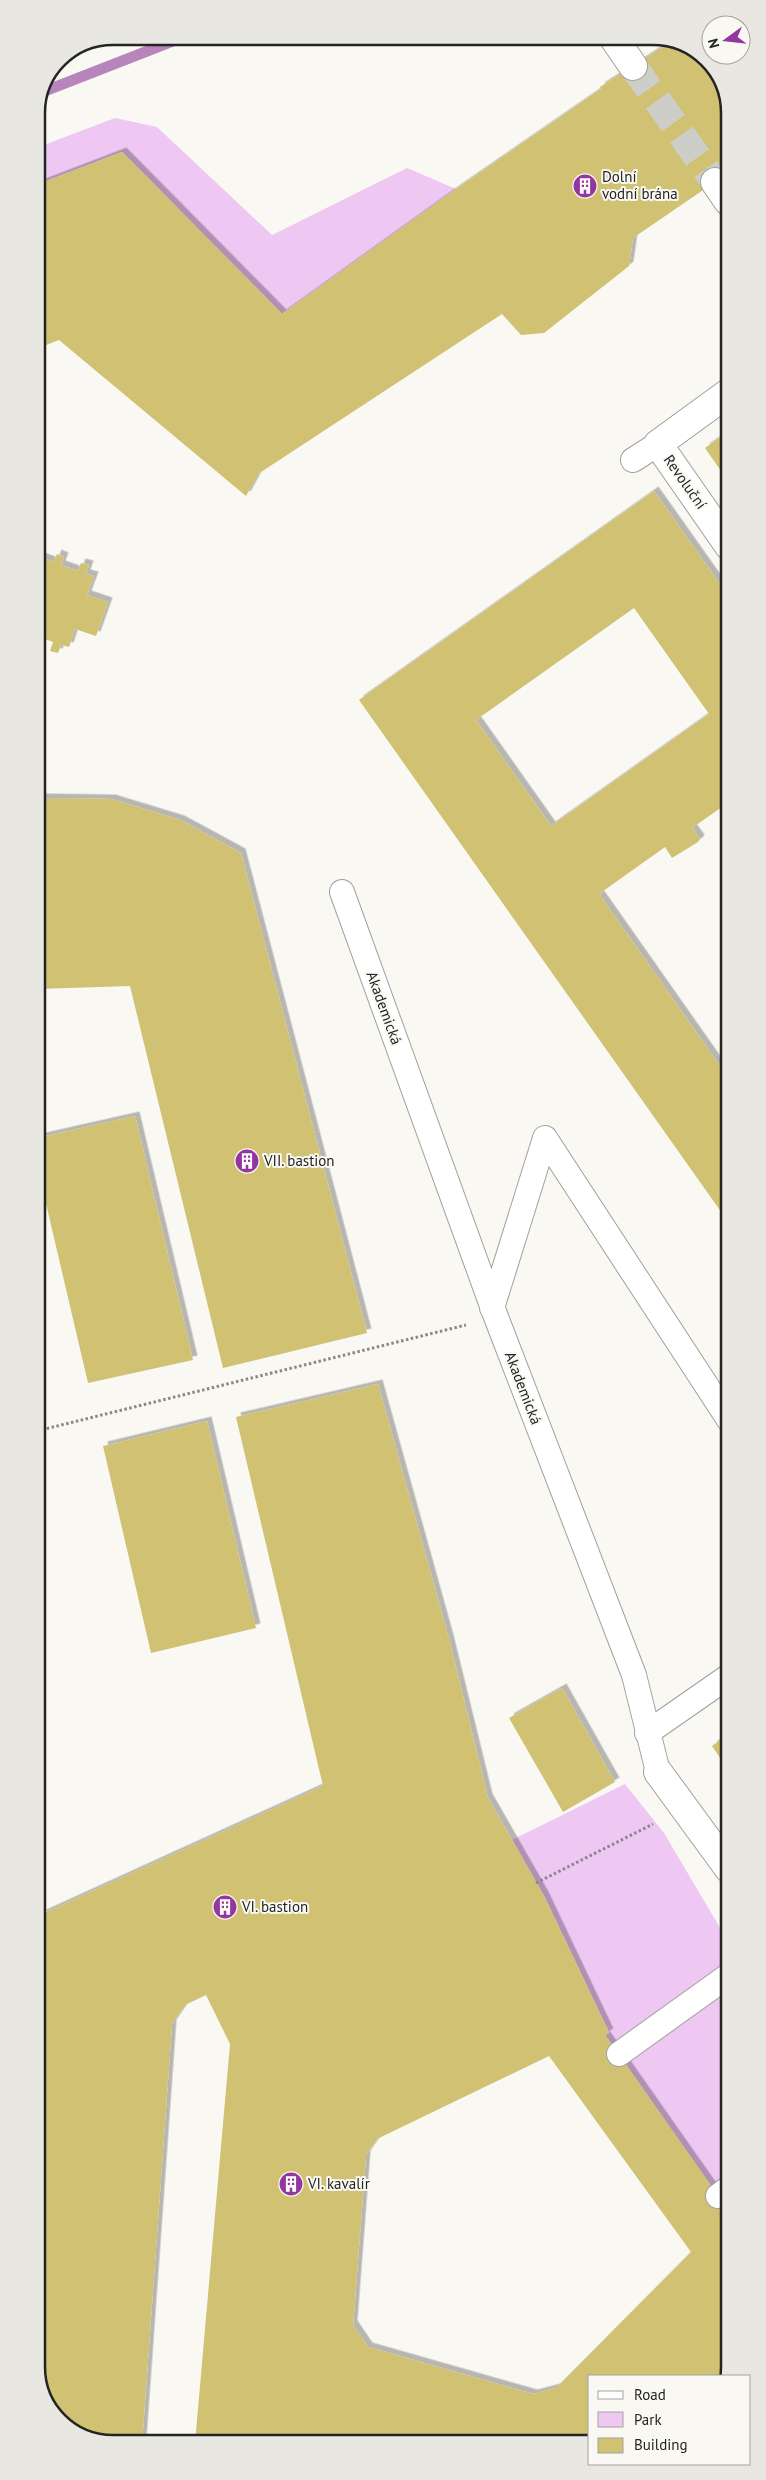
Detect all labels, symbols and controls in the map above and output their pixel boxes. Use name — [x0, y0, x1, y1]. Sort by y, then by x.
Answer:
north arrow — [701, 15, 751, 65]
text: N — [704, 37, 723, 50]
place label: Dolní vodní brána — [602, 167, 678, 203]
building icon: Dolní vodní brána — [572, 173, 598, 199]
street label: Revoluční — [660, 451, 711, 513]
street label: Akademická — [362, 969, 407, 1047]
building icon: VII. bastion — [234, 1148, 260, 1174]
place label: VII. bastion — [263, 1151, 335, 1170]
street label: Akademická — [501, 1349, 546, 1427]
building icon: VI. bastion — [212, 1894, 238, 1920]
place label: VI. bastion — [241, 1897, 308, 1916]
building icon: VI. kavalír — [278, 2171, 304, 2197]
place label: VI. kavalír — [307, 2174, 370, 2193]
legend — [588, 2375, 751, 2465]
text: Road — [634, 2385, 666, 2404]
text: Park — [634, 2410, 662, 2429]
text: Building — [634, 2435, 688, 2454]

